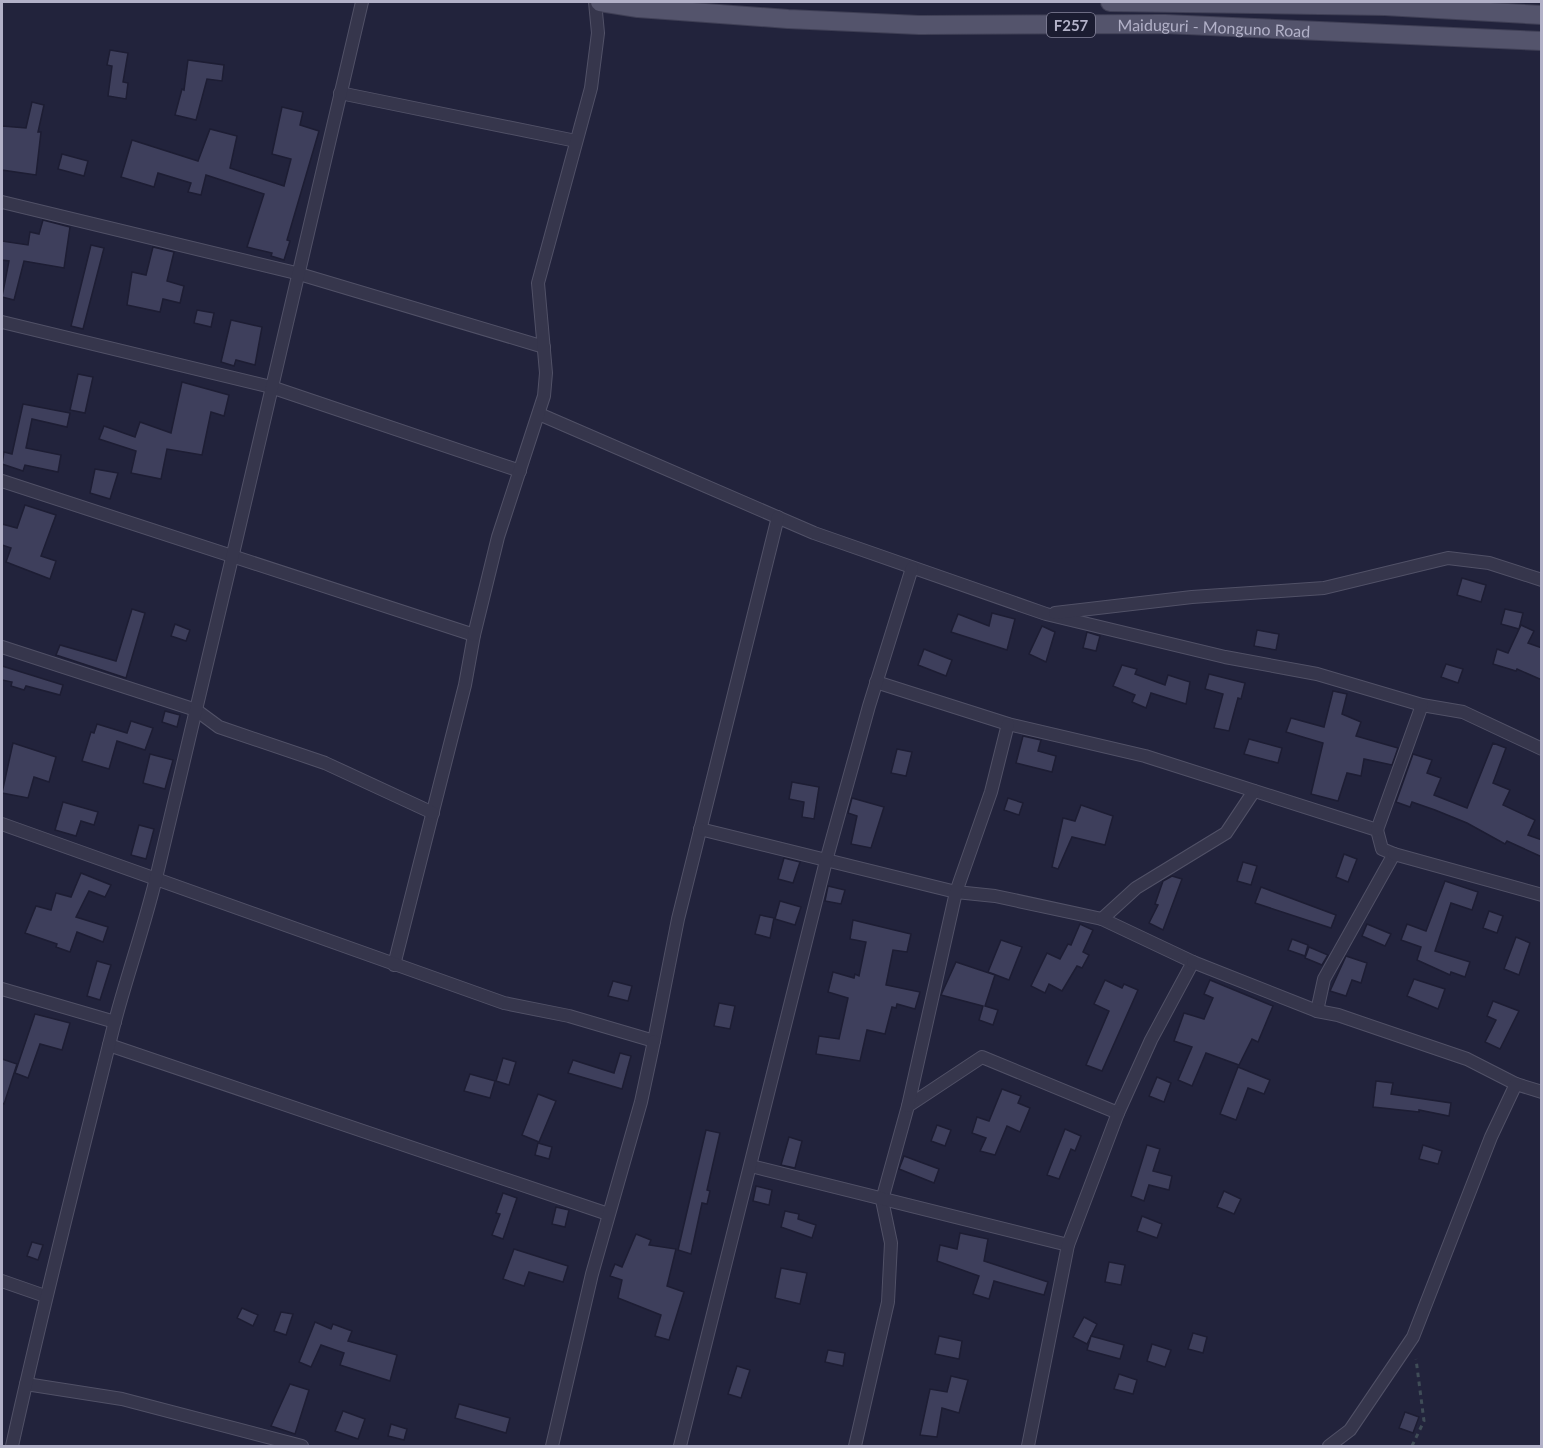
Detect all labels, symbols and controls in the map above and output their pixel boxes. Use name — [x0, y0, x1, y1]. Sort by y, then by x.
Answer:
road number: F257 — [1047, 13, 1095, 37]
street label: Maiduguri - Monguno Road — [1117, 14, 1311, 40]

